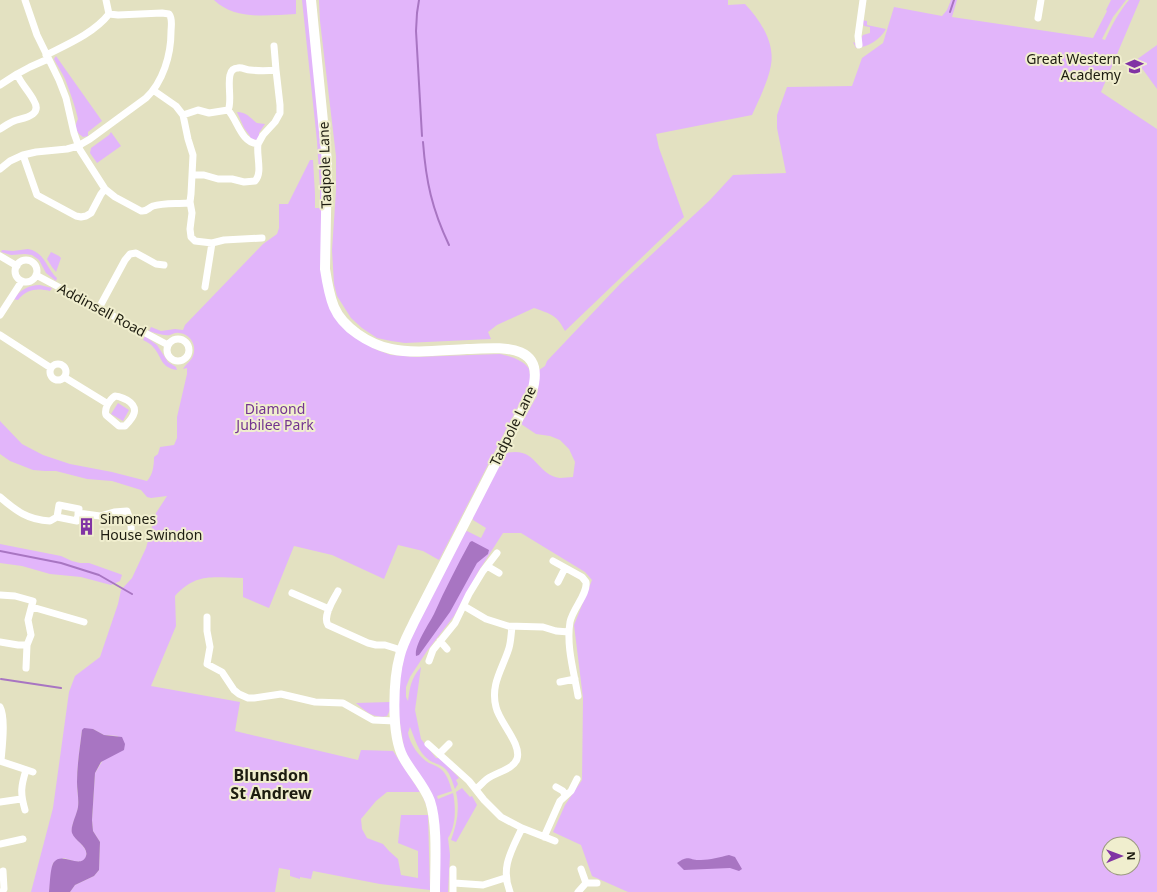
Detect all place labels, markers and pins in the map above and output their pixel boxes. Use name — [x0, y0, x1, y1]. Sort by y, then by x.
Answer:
place label: Great Western Academy — [1026, 49, 1122, 84]
school or university icon: Great Western Academy — [1124, 57, 1144, 77]
place label: Simones House Swindon — [100, 509, 202, 544]
building icon: Simones House Swindon — [77, 517, 97, 537]

